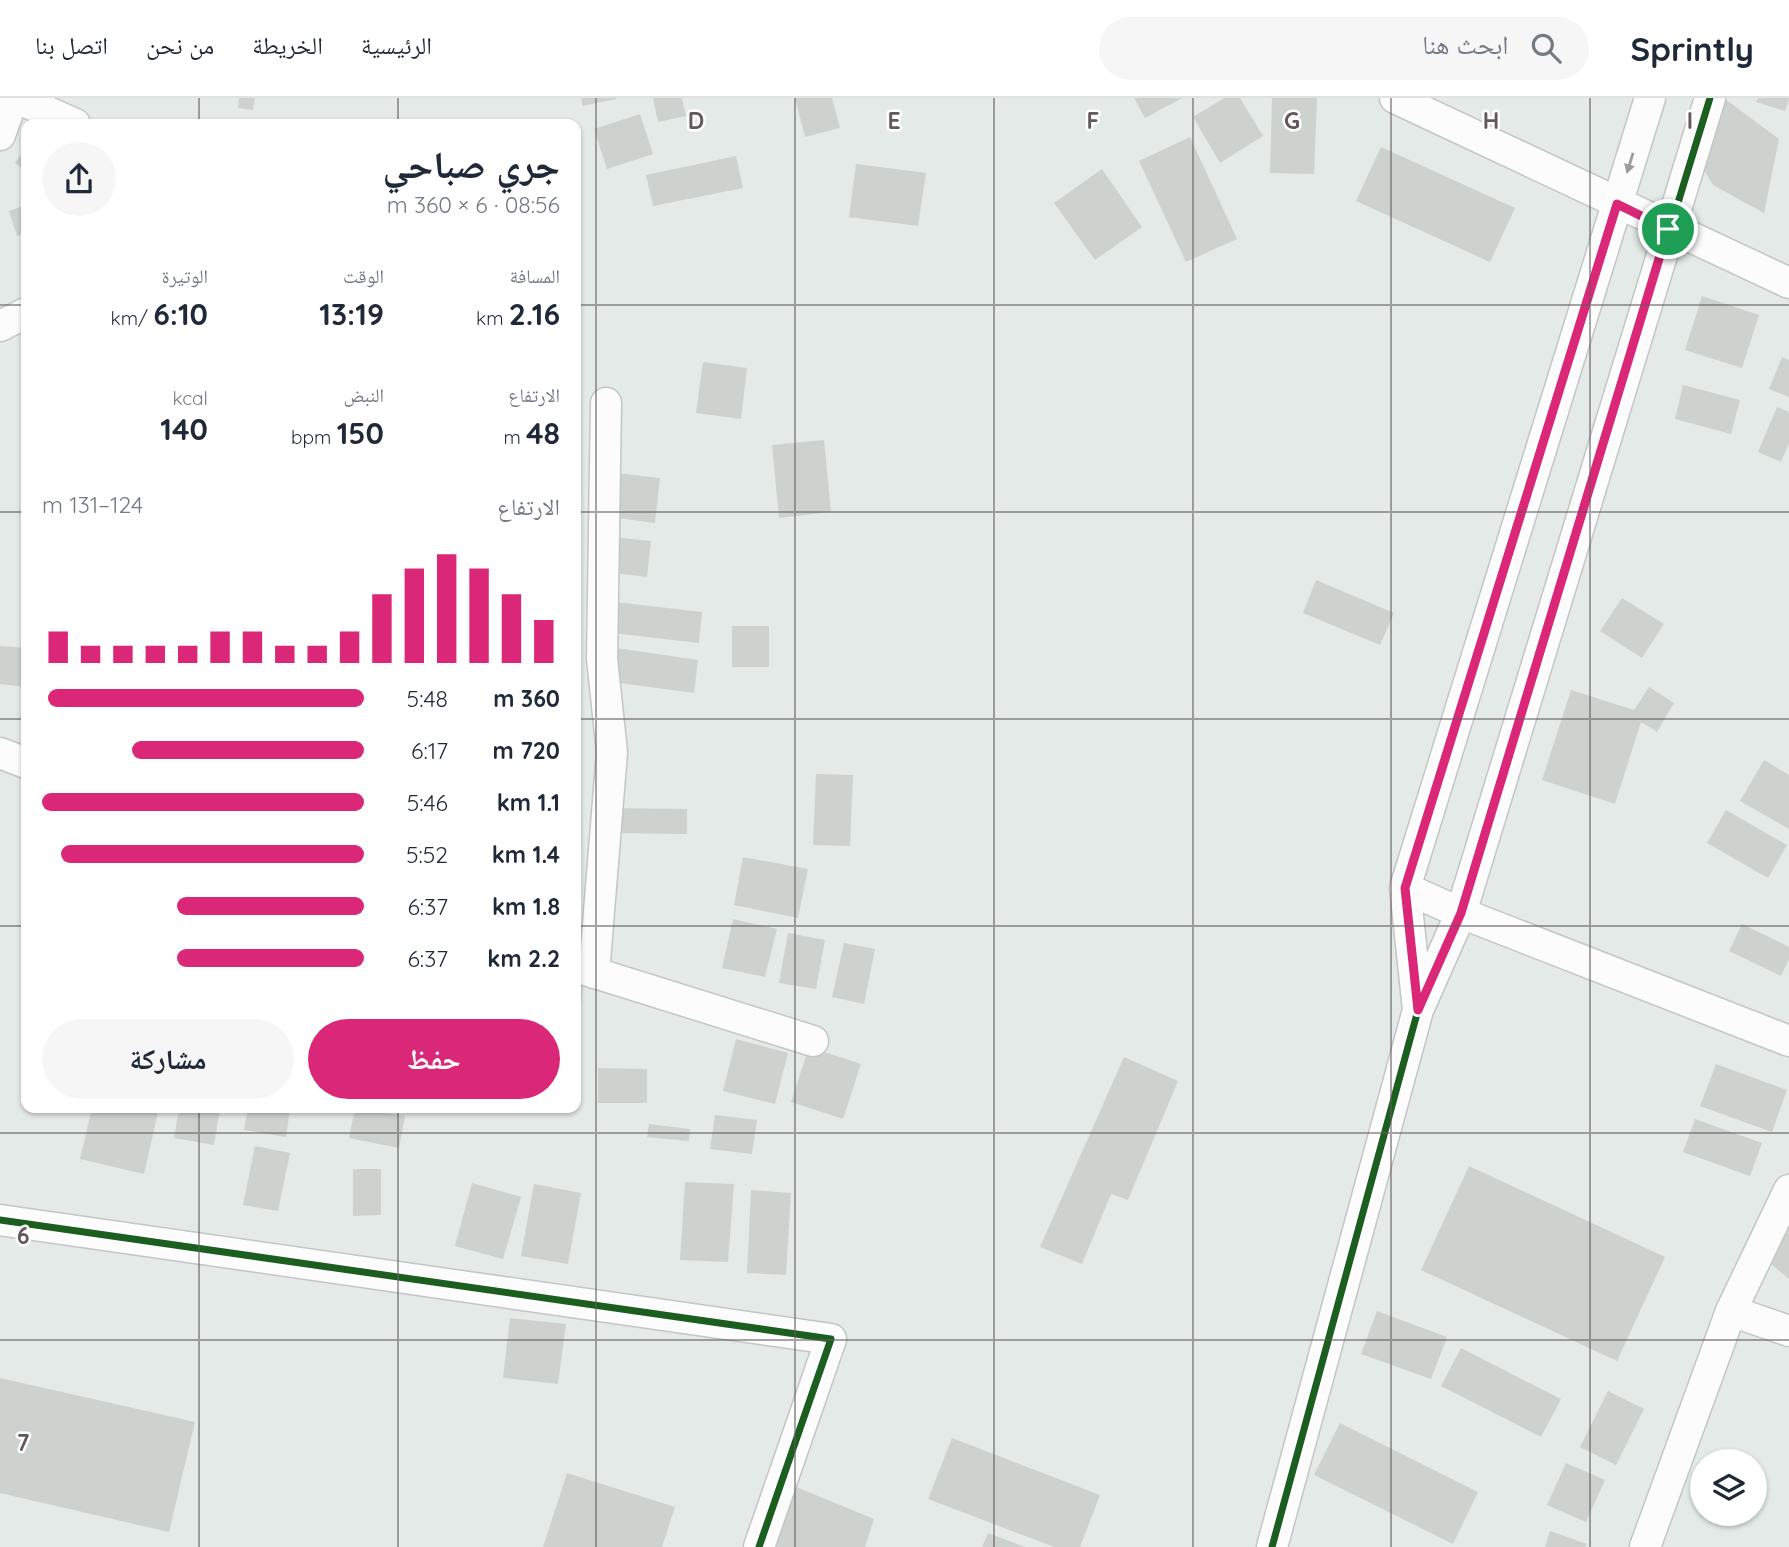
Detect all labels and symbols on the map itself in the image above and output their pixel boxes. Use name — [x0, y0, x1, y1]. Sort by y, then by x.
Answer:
text: D — [688, 106, 704, 135]
text: E — [887, 106, 901, 135]
text: F — [1087, 106, 1099, 135]
text: G — [1284, 106, 1300, 135]
text: H — [1483, 106, 1499, 135]
text: I — [1687, 106, 1693, 135]
one-way arrow — [1624, 153, 1634, 174]
pin — [1638, 199, 1698, 259]
text: 6 — [17, 1221, 29, 1250]
text: 7 — [17, 1428, 30, 1457]

